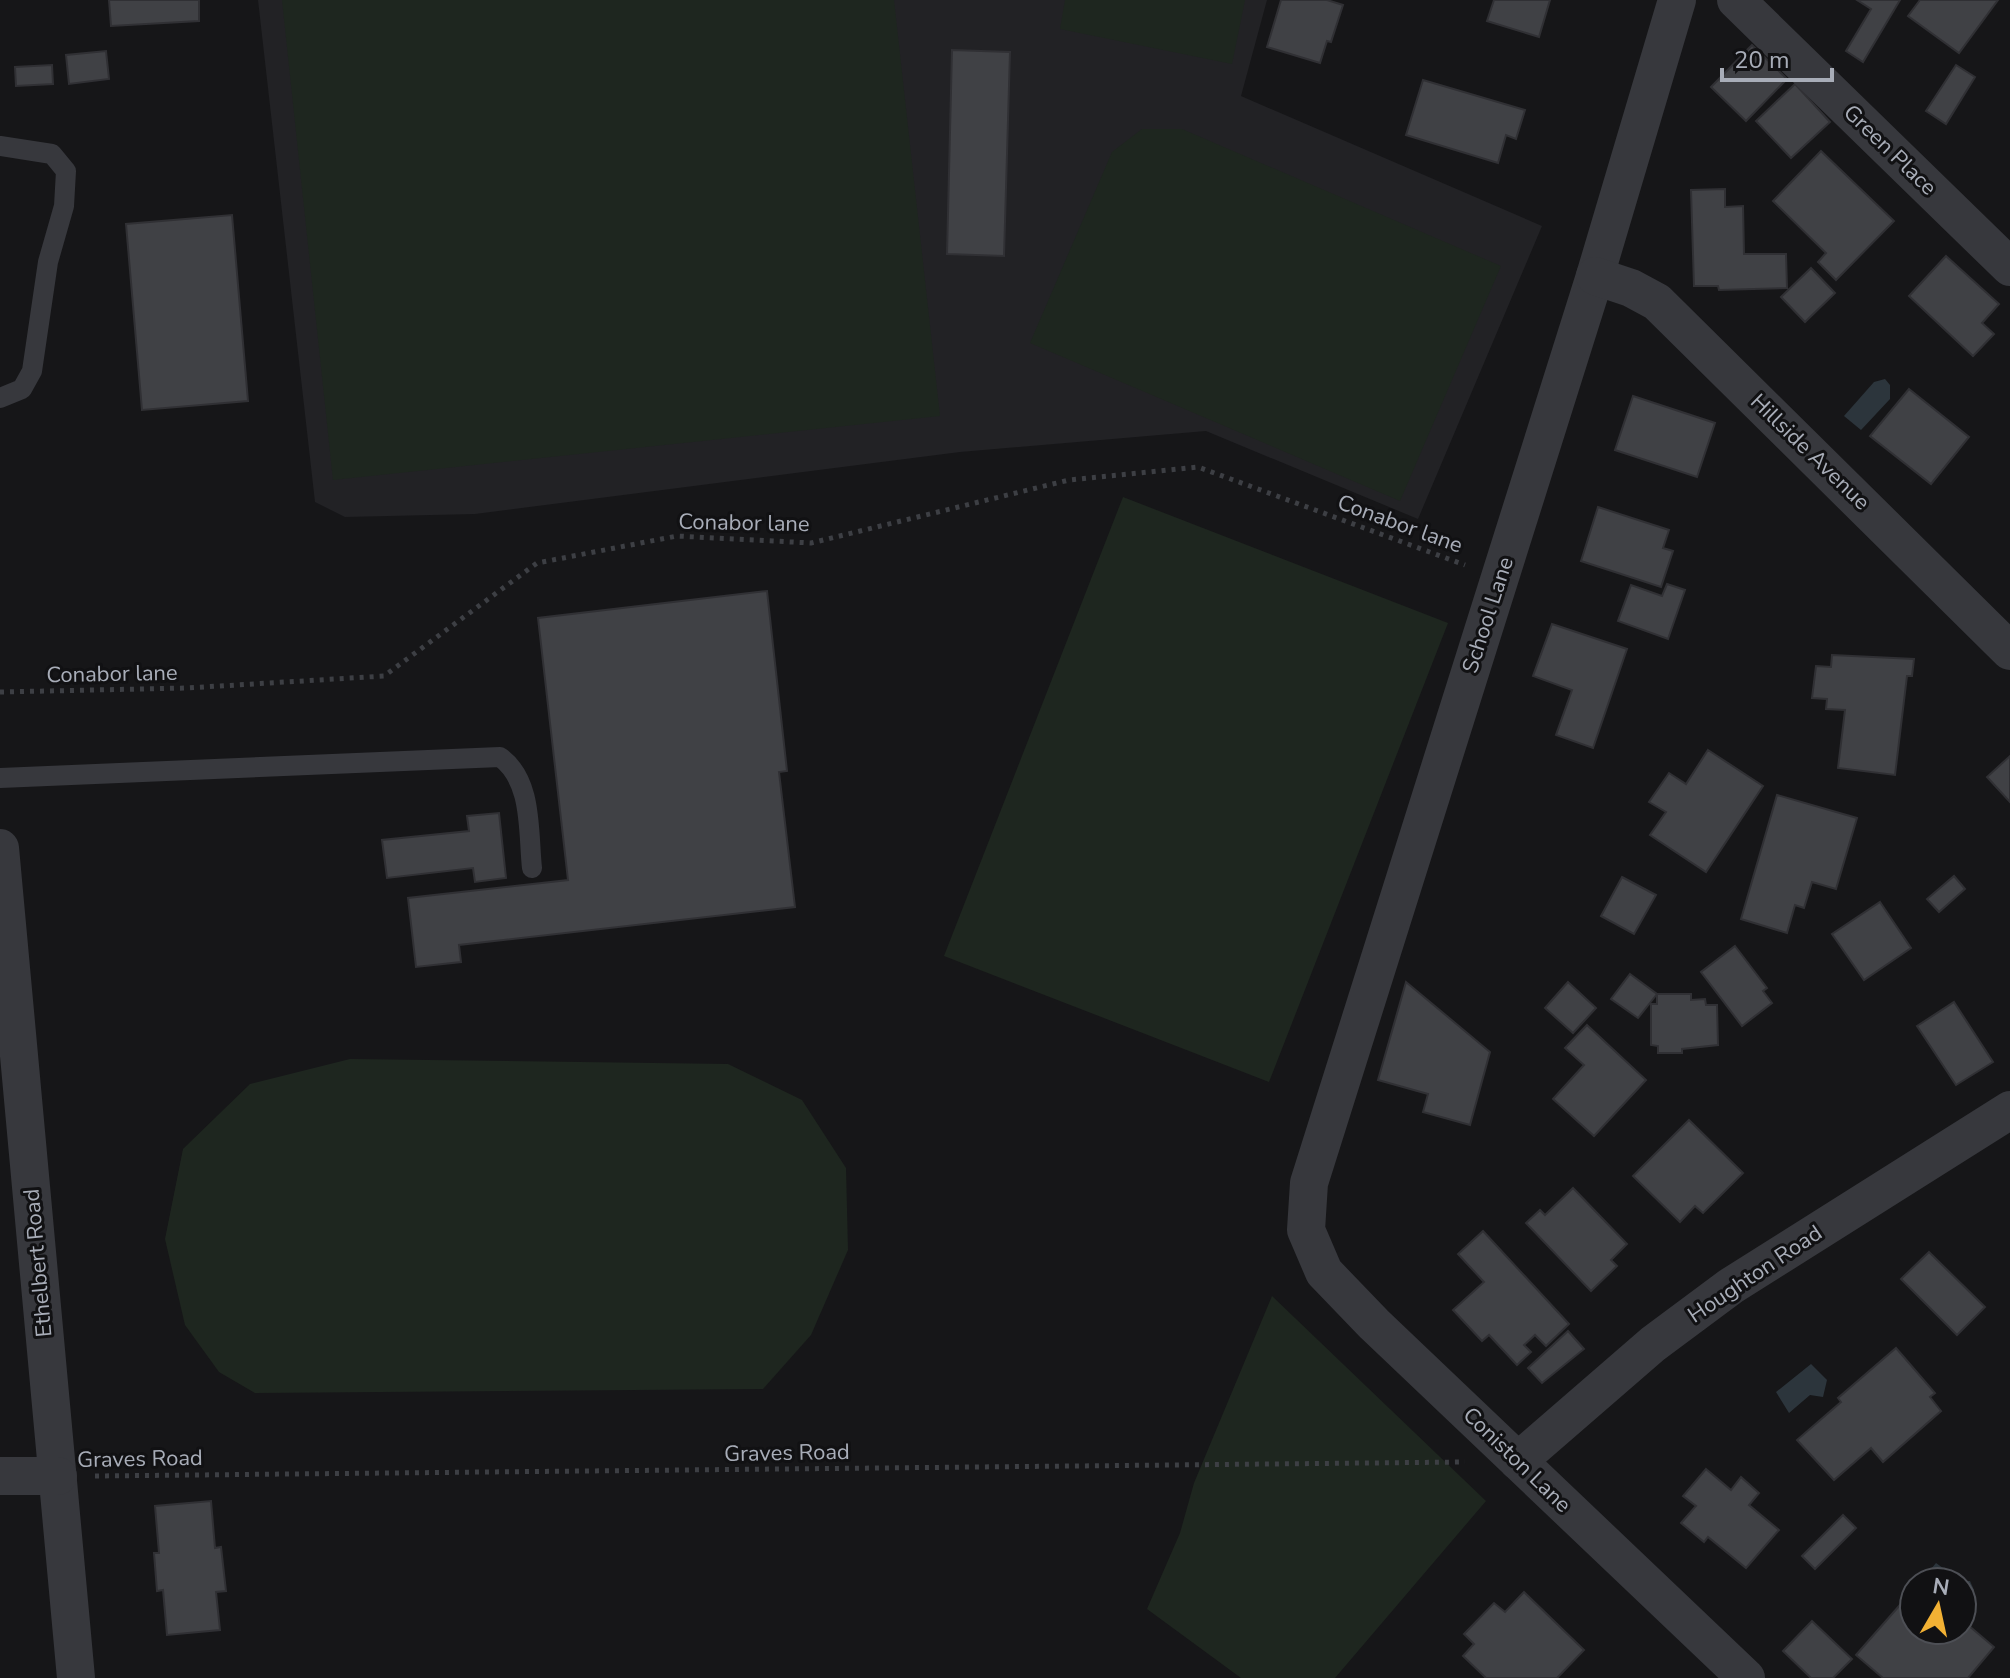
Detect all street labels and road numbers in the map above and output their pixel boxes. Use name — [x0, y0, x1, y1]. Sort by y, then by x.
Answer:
street label: Green Place — [1837, 98, 1943, 202]
street label: Hillside Avenue — [1744, 387, 1876, 517]
street label: Conabor lane — [1333, 487, 1467, 561]
street label: Conabor lane — [678, 507, 810, 539]
street label: School Lane — [1455, 553, 1521, 677]
street label: Conabor lane — [46, 658, 178, 690]
street label: Ethelbert Road — [17, 1188, 59, 1338]
street label: Houghton Road — [1682, 1218, 1828, 1330]
street label: Coniston Lane — [1456, 1401, 1578, 1519]
street label: Graves Road — [724, 1437, 850, 1469]
street label: Graves Road — [77, 1443, 203, 1475]

